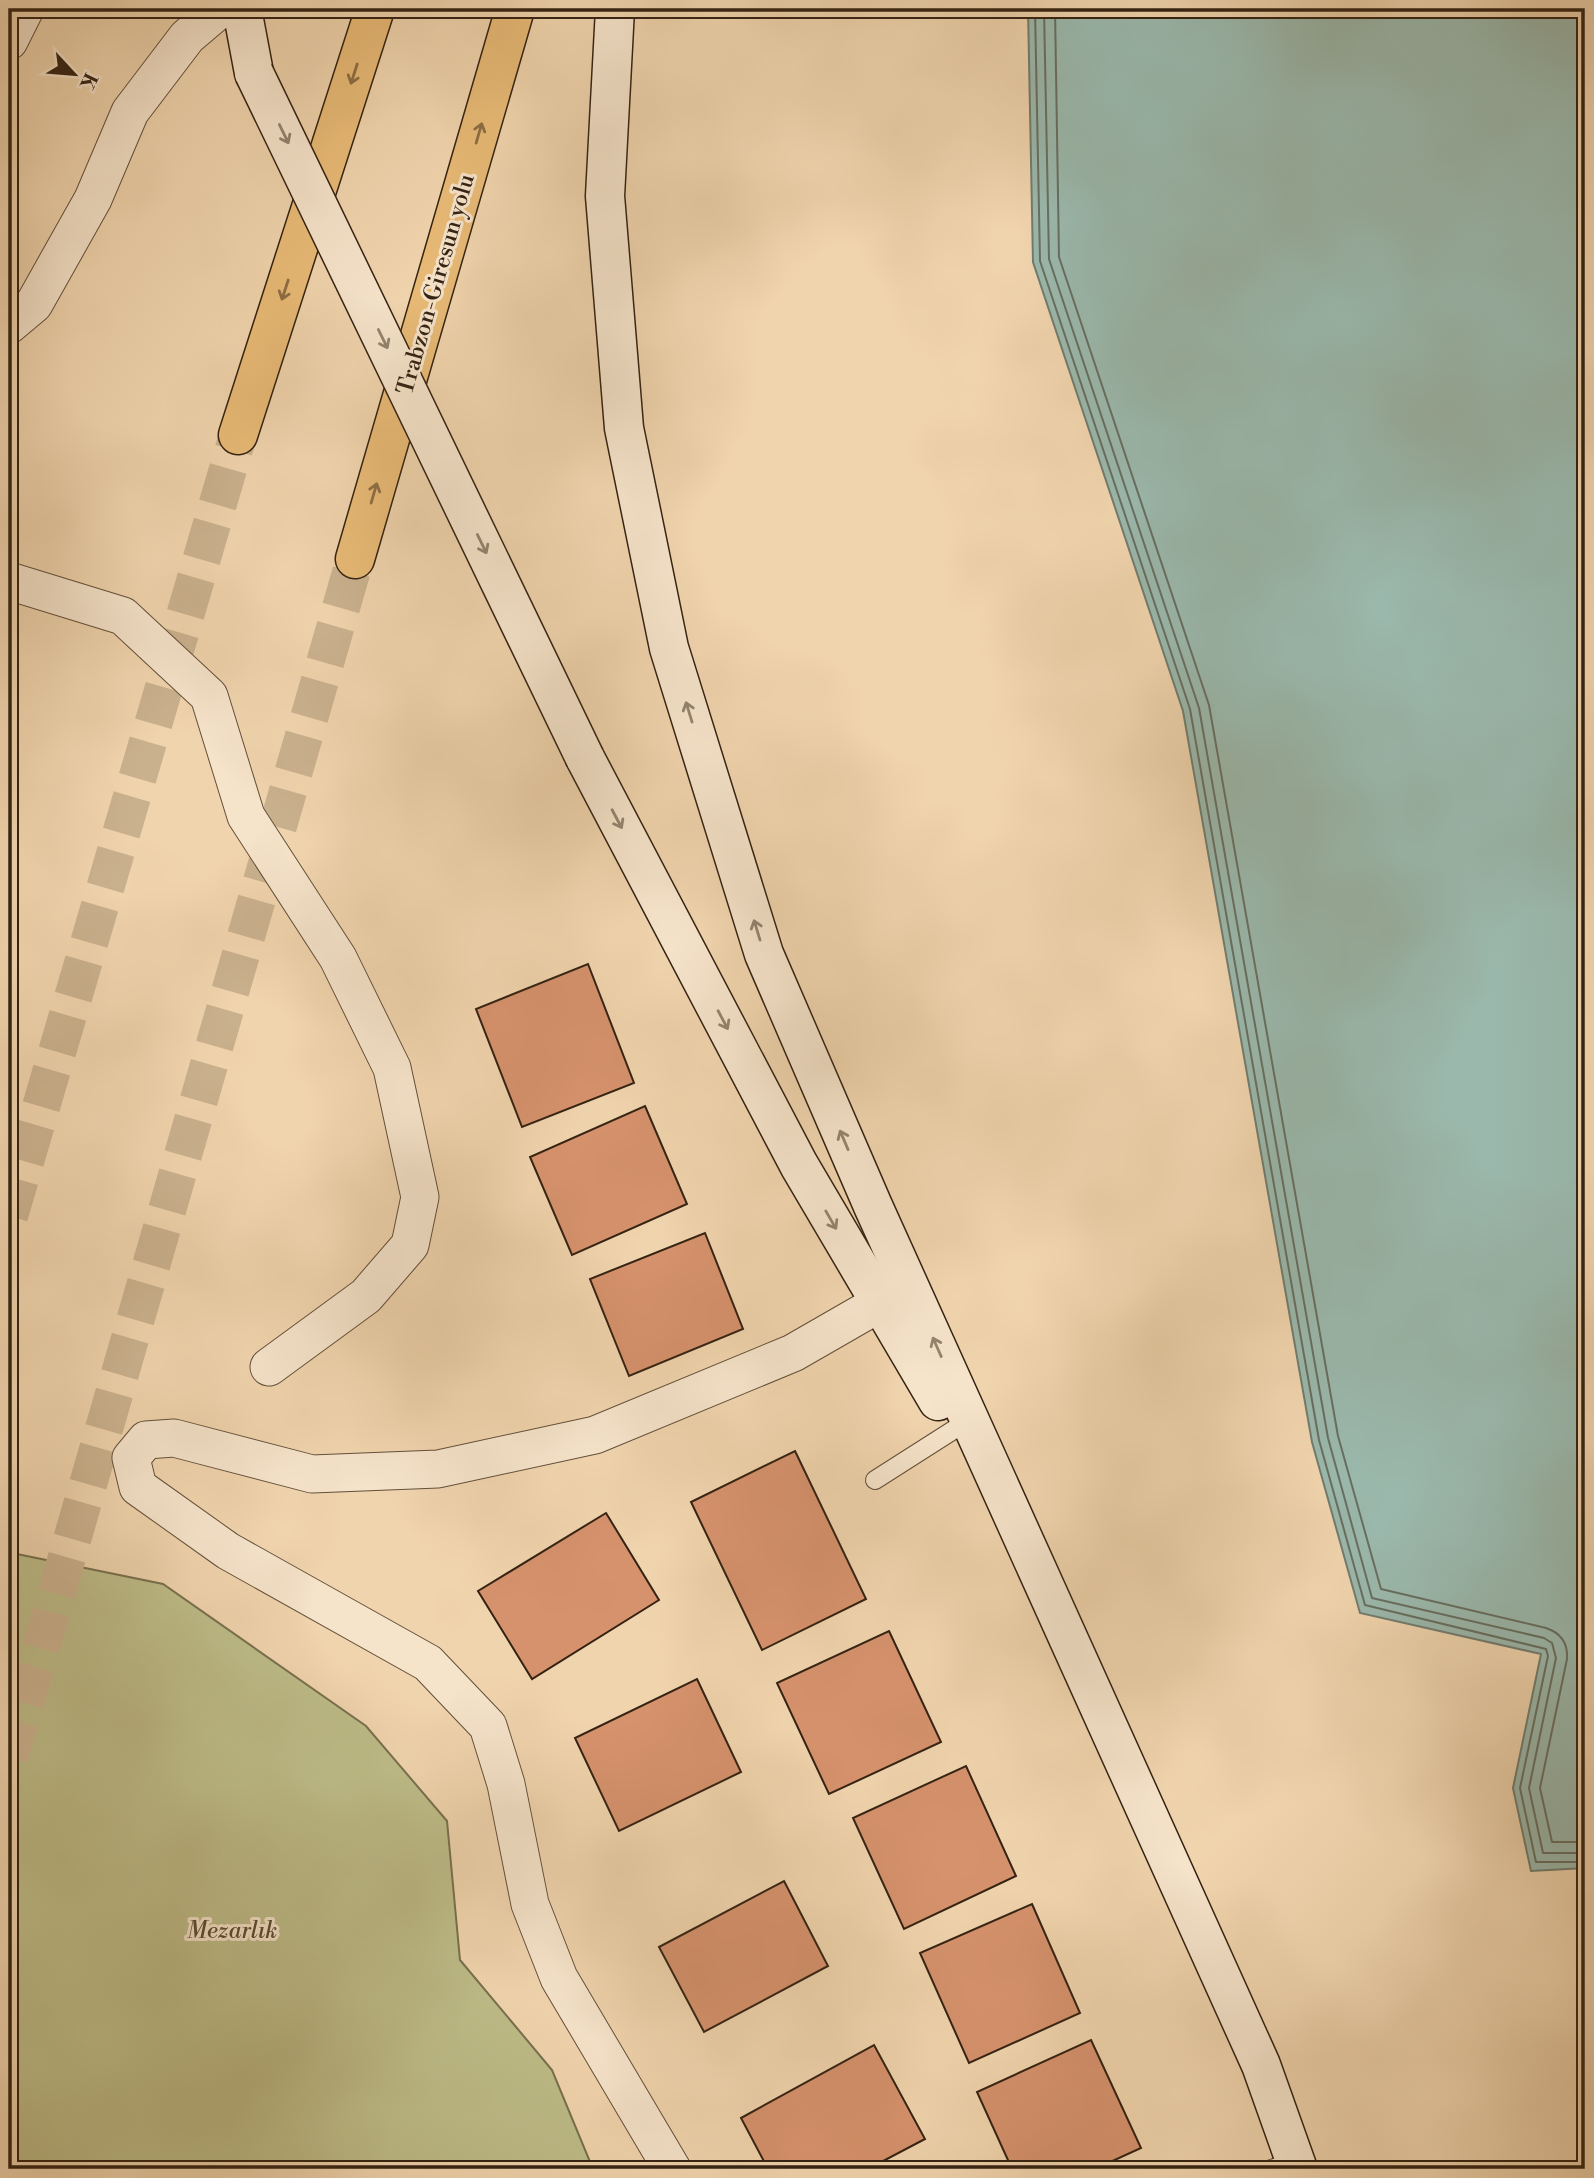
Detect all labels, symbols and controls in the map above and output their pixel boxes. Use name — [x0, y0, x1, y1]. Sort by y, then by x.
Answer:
north arrow — [38, 38, 108, 108]
one-way arrow — [347, 62, 360, 84]
text: K — [74, 69, 103, 94]
one-way arrow — [278, 123, 291, 144]
one-way arrow — [473, 123, 486, 145]
street label: Trabzon-Giresun yolu — [391, 171, 481, 398]
one-way arrow — [277, 279, 290, 301]
one-way arrow — [377, 328, 390, 349]
one-way arrow — [369, 482, 382, 504]
one-way arrow — [475, 533, 489, 554]
one-way arrow — [682, 702, 695, 724]
one-way arrow — [611, 808, 624, 829]
one-way arrow — [749, 919, 762, 941]
one-way arrow — [716, 1009, 730, 1030]
one-way arrow — [837, 1129, 850, 1151]
one-way arrow — [825, 1209, 838, 1230]
one-way arrow — [930, 1337, 943, 1359]
park label: Mezarlık — [187, 1917, 277, 1945]

